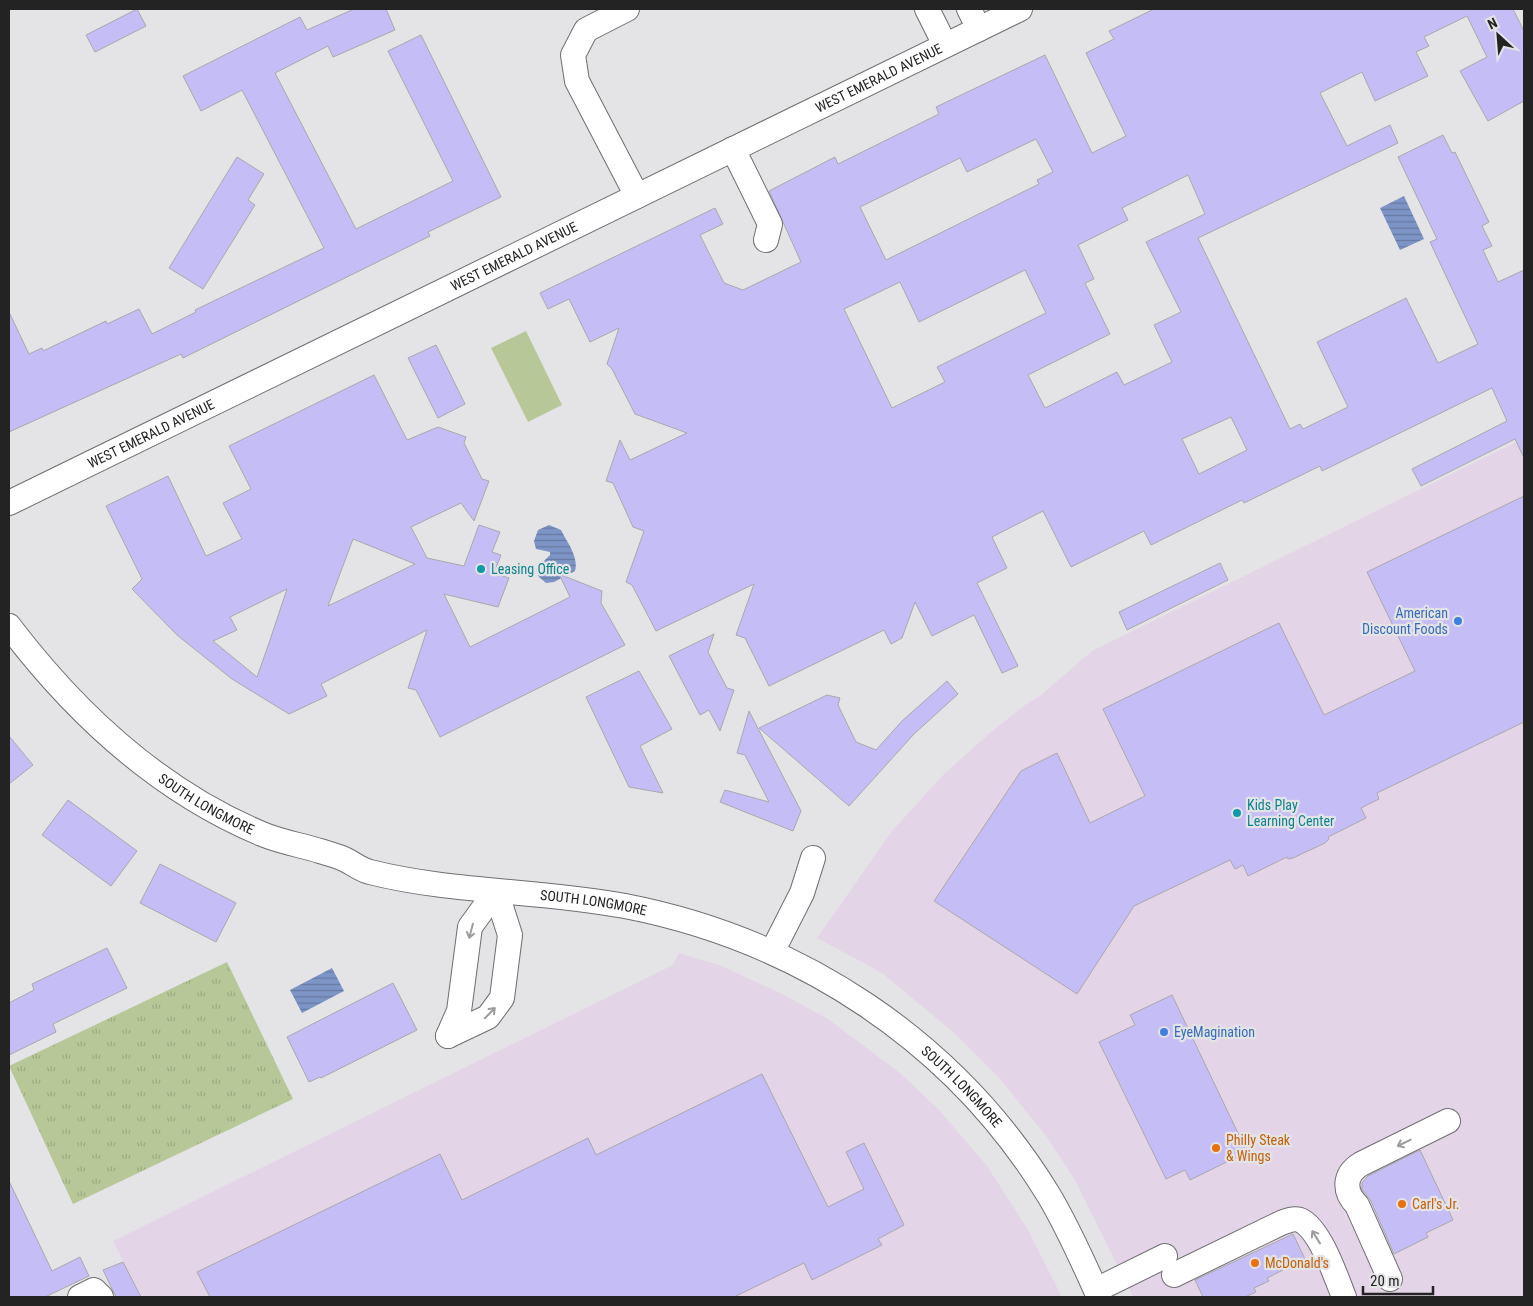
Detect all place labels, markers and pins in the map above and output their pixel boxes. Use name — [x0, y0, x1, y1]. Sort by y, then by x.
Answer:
place label: Leasing Office — [491, 561, 570, 577]
marker: Leasing Office — [475, 563, 487, 575]
place label: American Discount Foods — [1362, 605, 1448, 637]
marker: American Discount Foods — [1452, 615, 1464, 627]
place label: Kids Play Learning Center — [1247, 797, 1334, 829]
marker: Kids Play Learning Center — [1231, 807, 1243, 819]
place label: EyeMagination — [1174, 1024, 1255, 1040]
marker: EyeMagination — [1158, 1026, 1170, 1038]
place label: Philly Steak & Wings — [1226, 1132, 1291, 1164]
marker: Philly Steak & Wings — [1210, 1142, 1222, 1154]
place label: Carl's Jr. — [1412, 1196, 1460, 1212]
marker: Carl's Jr. — [1396, 1198, 1408, 1210]
place label: McDonald's — [1265, 1255, 1329, 1271]
marker: McDonald's — [1249, 1257, 1261, 1269]

